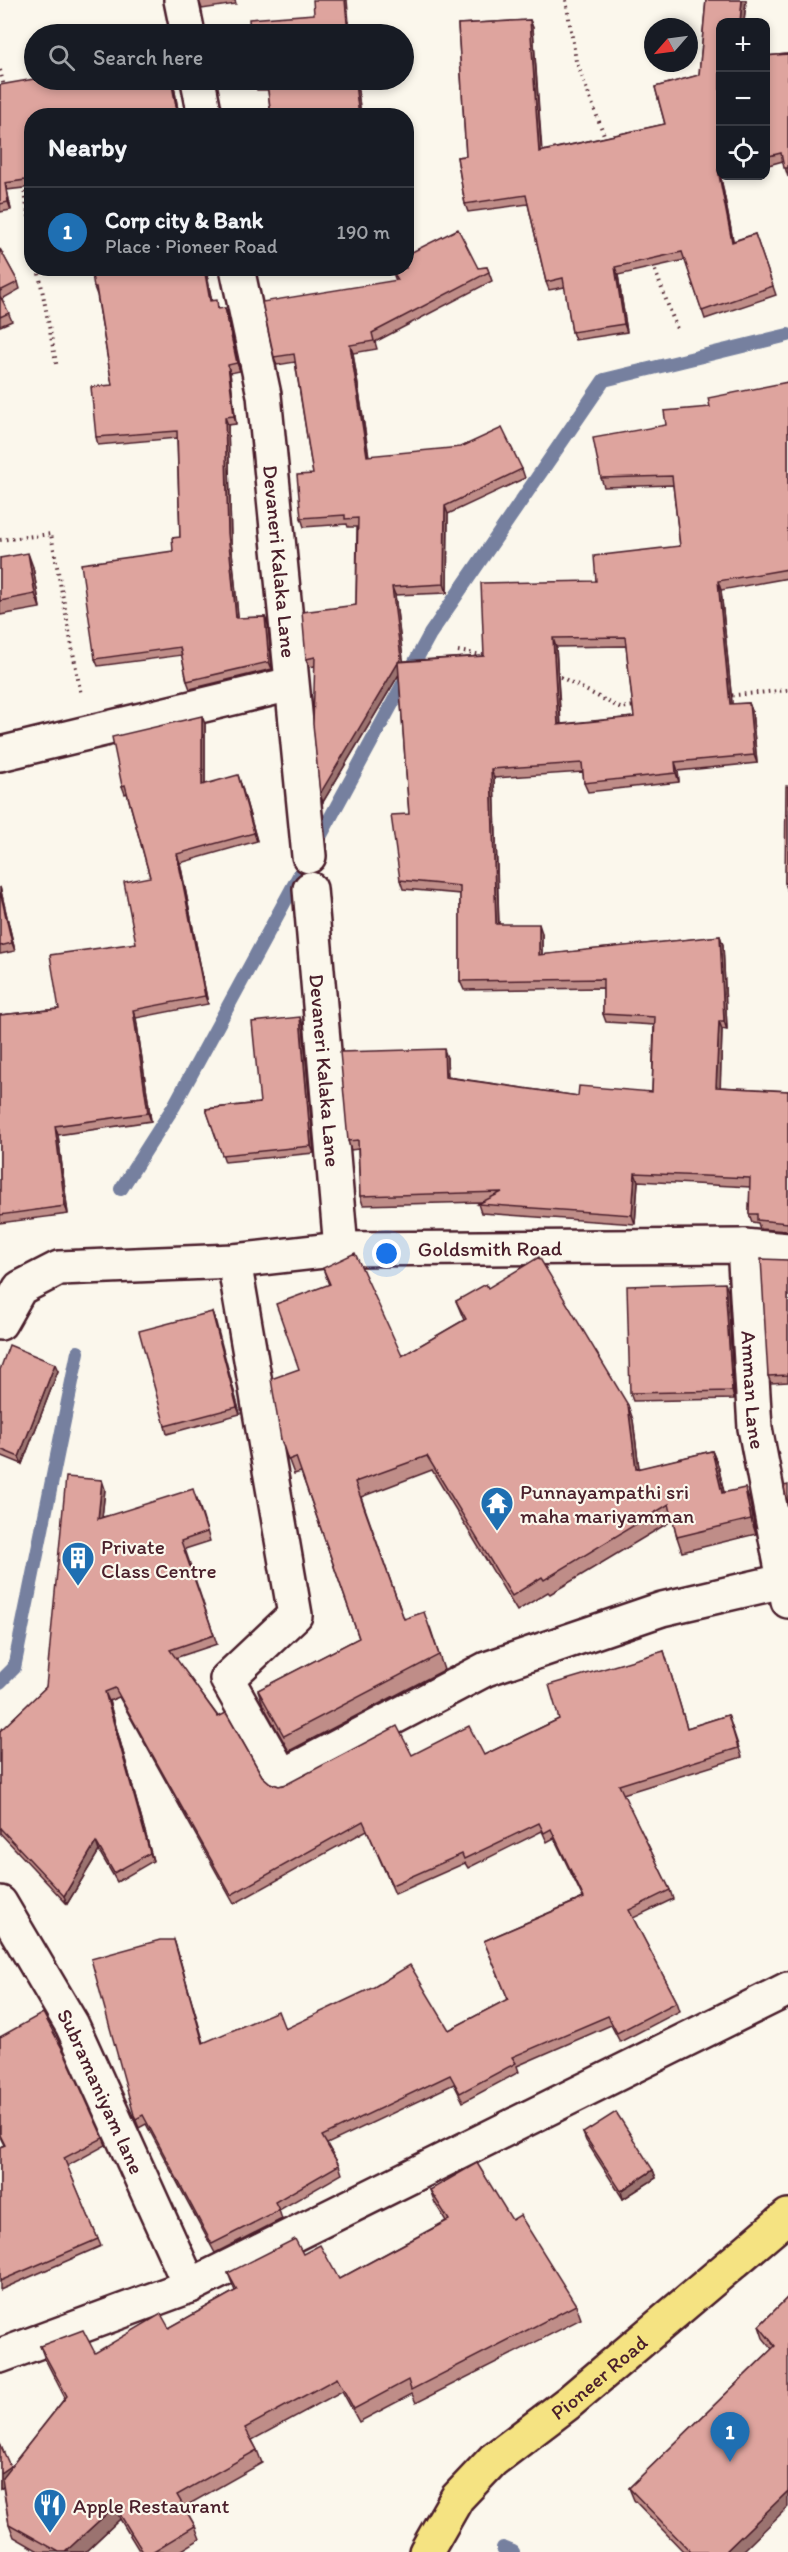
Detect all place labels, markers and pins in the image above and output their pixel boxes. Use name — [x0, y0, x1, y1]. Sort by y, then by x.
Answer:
place label: Punnayampathi sri maha mariyamman — [520, 1479, 694, 1528]
temple icon: Punnayampathi sri maha mariyamman — [479, 1485, 515, 1532]
place label: Private Class Centre — [101, 1534, 217, 1583]
building icon: Private Class Centre — [60, 1540, 96, 1587]
pin: 1 — [710, 2412, 750, 2462]
restaurant icon: Apple Restaurant — [32, 2487, 68, 2534]
place label: Apple Restaurant — [73, 2493, 229, 2518]

